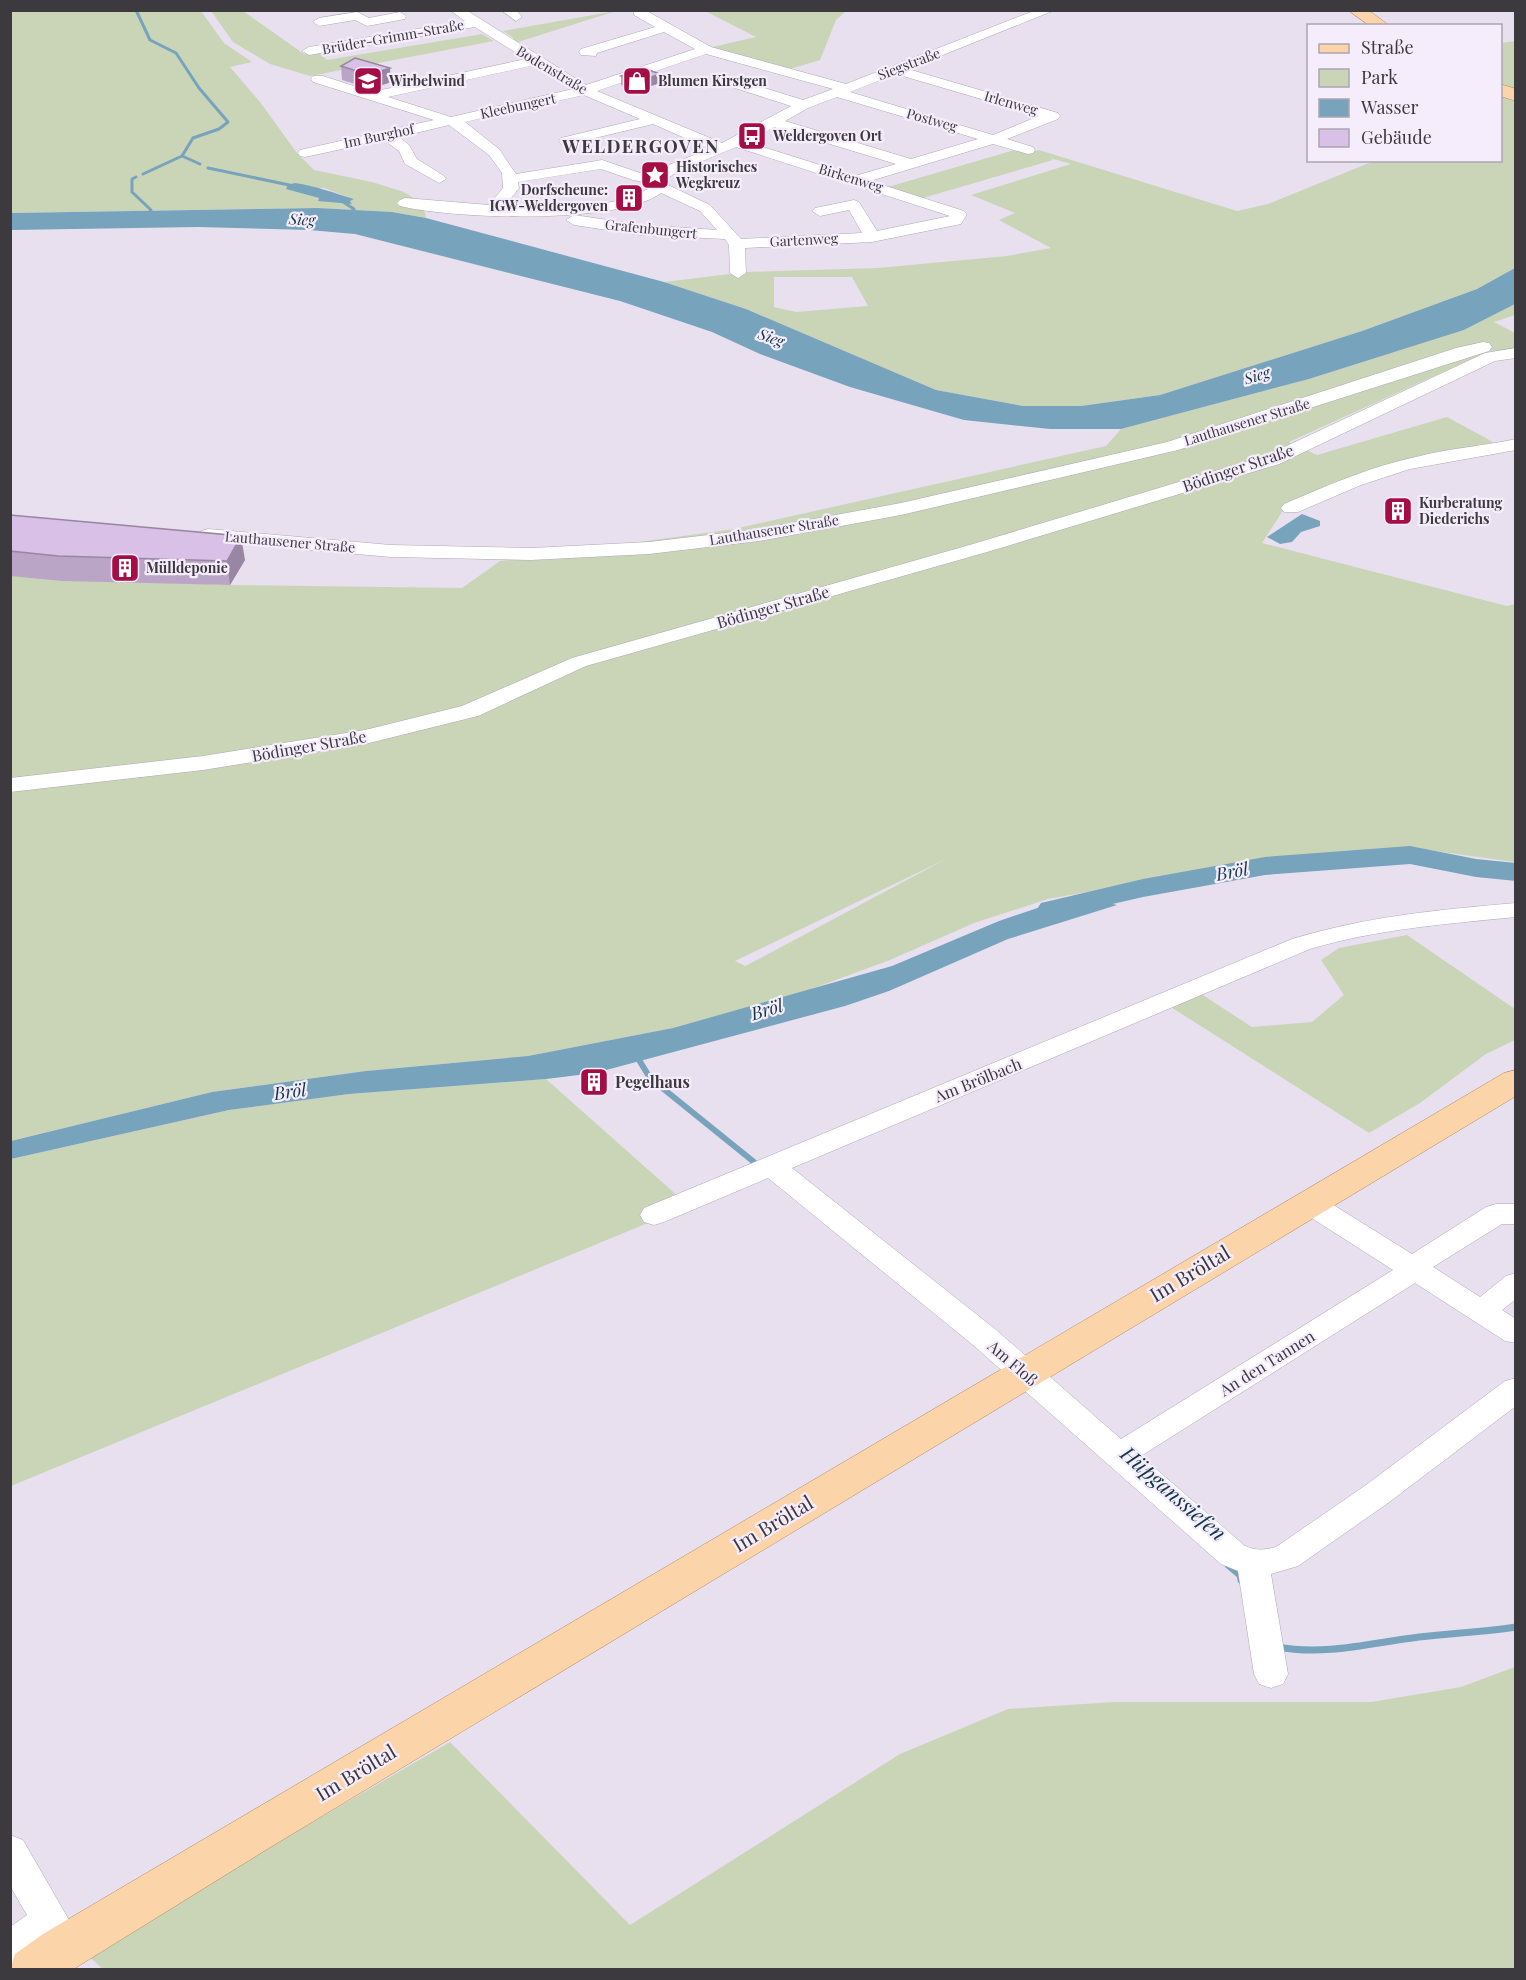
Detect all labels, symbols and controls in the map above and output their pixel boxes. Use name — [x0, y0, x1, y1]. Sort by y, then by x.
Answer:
street label: Brüder-Grimm-Straße — [320, 15, 465, 58]
legend — [1307, 24, 1502, 162]
text: Straße — [1361, 35, 1414, 59]
street label: Bodenstraße — [513, 41, 591, 98]
street label: Siegstraße — [875, 43, 943, 84]
school or university icon: Wirbelwind — [352, 65, 384, 97]
shop icon: Blumen Kirstgen — [621, 65, 653, 97]
text: Park — [1361, 65, 1398, 89]
place label: Wirbelwind — [388, 71, 465, 90]
place label: Blumen Kirstgen — [658, 71, 767, 90]
street label: Irlenweg — [982, 86, 1041, 119]
street label: Kleebungert — [478, 88, 559, 123]
text: Wasser — [1360, 95, 1419, 119]
street label: Postweg — [904, 103, 960, 136]
street label: Im Burghof — [342, 118, 417, 152]
bus stop icon: Weldergoven Ort — [736, 120, 768, 152]
text: Gebäude — [1361, 125, 1432, 149]
place label: Weldergoven Ort — [772, 126, 882, 145]
district label: WELDERGOVEN — [561, 134, 720, 158]
place label: Historisches Wegkreuz — [675, 157, 757, 192]
place icon: Historisches Wegkreuz — [639, 159, 671, 191]
street label: Birkenweg — [817, 159, 886, 196]
place label: Dorfscheune: IGW-Weldergoven — [490, 180, 608, 215]
building icon: Dorfscheune: IGW-Weldergoven — [613, 182, 645, 214]
water label: Sieg — [288, 208, 317, 230]
street label: Grafenbungert — [604, 214, 699, 243]
street label: Gartenweg — [769, 228, 839, 251]
water label: Sieg — [755, 323, 788, 351]
water label: Sieg — [1240, 361, 1273, 389]
street label: Lauthausener Straße — [1182, 393, 1312, 450]
street label: Bödinger Straße — [1180, 439, 1296, 496]
place label: Kurberatung Diederichs — [1419, 493, 1502, 528]
building icon: Kurberatung Diederichs — [1382, 495, 1414, 527]
street label: Lauthausener Straße — [708, 510, 840, 549]
street label: Lauthausener Straße — [224, 526, 356, 557]
building icon: Mülldeponie — [109, 552, 141, 584]
place label: Mülldeponie — [146, 558, 228, 577]
street label: Bödinger Straße — [714, 580, 832, 633]
street label: Bödinger Straße — [250, 725, 368, 766]
water label: Bröl — [1213, 856, 1251, 886]
water label: Bröl — [747, 993, 787, 1026]
street label: Am Brölbach — [930, 1052, 1025, 1107]
building icon: Pegelhaus — [578, 1066, 610, 1098]
place label: Pegelhaus — [615, 1071, 690, 1092]
water label: Bröl — [271, 1077, 309, 1105]
street label: Im Bröltal — [1144, 1238, 1235, 1307]
street label: An den Tannen — [1214, 1325, 1319, 1401]
street label: Am Floß — [983, 1334, 1043, 1390]
water label: Hüpganssiefen — [1115, 1438, 1233, 1546]
street label: Im Bröltal — [727, 1488, 818, 1557]
street label: Im Bröltal — [310, 1737, 401, 1806]

